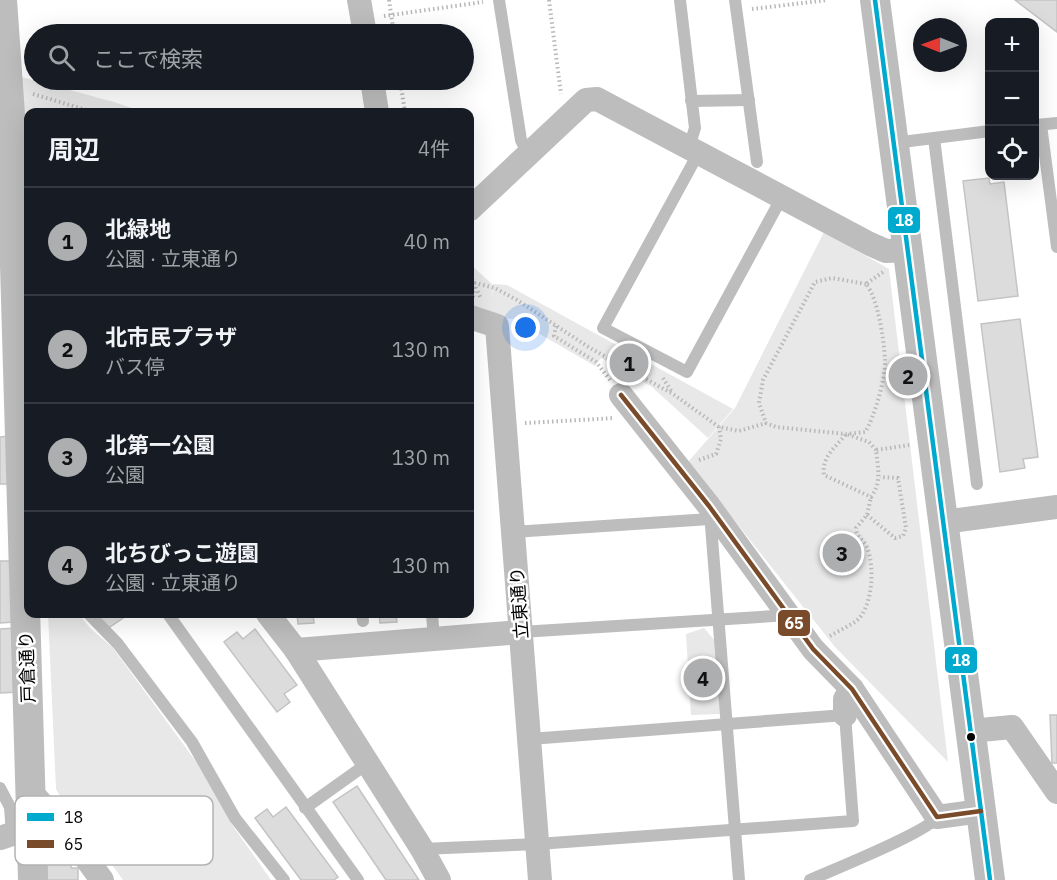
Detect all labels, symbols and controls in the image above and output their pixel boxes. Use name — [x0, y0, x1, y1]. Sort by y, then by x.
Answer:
north arrow — [913, 18, 967, 72]
map controls — [985, 18, 1039, 180]
button: + — [985, 18, 1039, 72]
search box — [24, 24, 474, 90]
icon: search — [45, 41, 78, 74]
text: ここで検索 — [93, 44, 203, 73]
button: − — [985, 72, 1039, 126]
button: locate — [985, 126, 1039, 180]
text: 周辺 — [48, 132, 100, 166]
text: 4件 — [418, 135, 450, 162]
line badge: 18 — [887, 206, 921, 234]
text: 18 — [894, 210, 914, 230]
text: 北緑地 — [105, 214, 171, 243]
text: 1 — [62, 228, 74, 255]
text: 40 m — [404, 228, 450, 255]
text: 公園 · 立東通り — [105, 245, 241, 272]
your location — [511, 313, 540, 342]
text: 北市民プラザ — [105, 322, 237, 351]
text: 2 — [62, 336, 74, 363]
text: 130 m — [392, 336, 450, 363]
pin: 1 — [610, 340, 648, 386]
text: バス停 — [105, 353, 165, 380]
pin: 2 — [888, 354, 928, 398]
text: 北第一公園 — [105, 430, 215, 459]
text: 3 — [62, 444, 74, 471]
text: 130 m — [392, 444, 450, 471]
text: 公園 — [105, 461, 145, 488]
pin: 3 — [822, 530, 862, 576]
text: 北ちびっこ遊園 — [105, 538, 259, 567]
text: 4 — [62, 552, 74, 579]
text: 130 m — [392, 552, 450, 579]
street label: 立東通り — [505, 566, 533, 640]
text: 公園 · 立東通り — [105, 569, 241, 596]
line badge: 65 — [777, 609, 811, 637]
text: 65 — [784, 613, 804, 633]
street label: 戸倉通り — [14, 631, 40, 703]
line badge: 18 — [944, 646, 978, 674]
text: 18 — [951, 650, 971, 670]
pin: 4 — [684, 656, 722, 700]
unlabelled marker — [965, 731, 977, 743]
legend — [15, 796, 213, 865]
text: 18 — [64, 807, 83, 827]
text: 65 — [64, 834, 83, 854]

